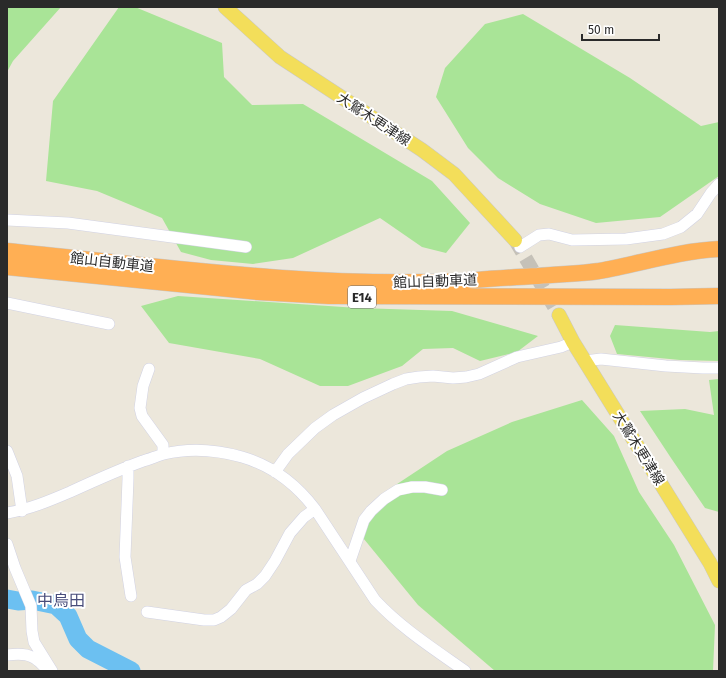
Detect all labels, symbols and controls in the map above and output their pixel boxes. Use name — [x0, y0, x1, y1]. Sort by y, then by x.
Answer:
scale bar — [582, 16, 659, 42]
text: 50 m — [588, 23, 614, 37]
street label: 大鷲木更津線 — [334, 89, 414, 149]
street label: 館山自動車道 — [69, 250, 155, 275]
street label: 館山自動車道 — [393, 272, 477, 291]
road number: E14 — [348, 286, 376, 308]
street label: 大鷲木更津線 — [609, 408, 668, 488]
district label: 中烏田 — [37, 591, 85, 610]

